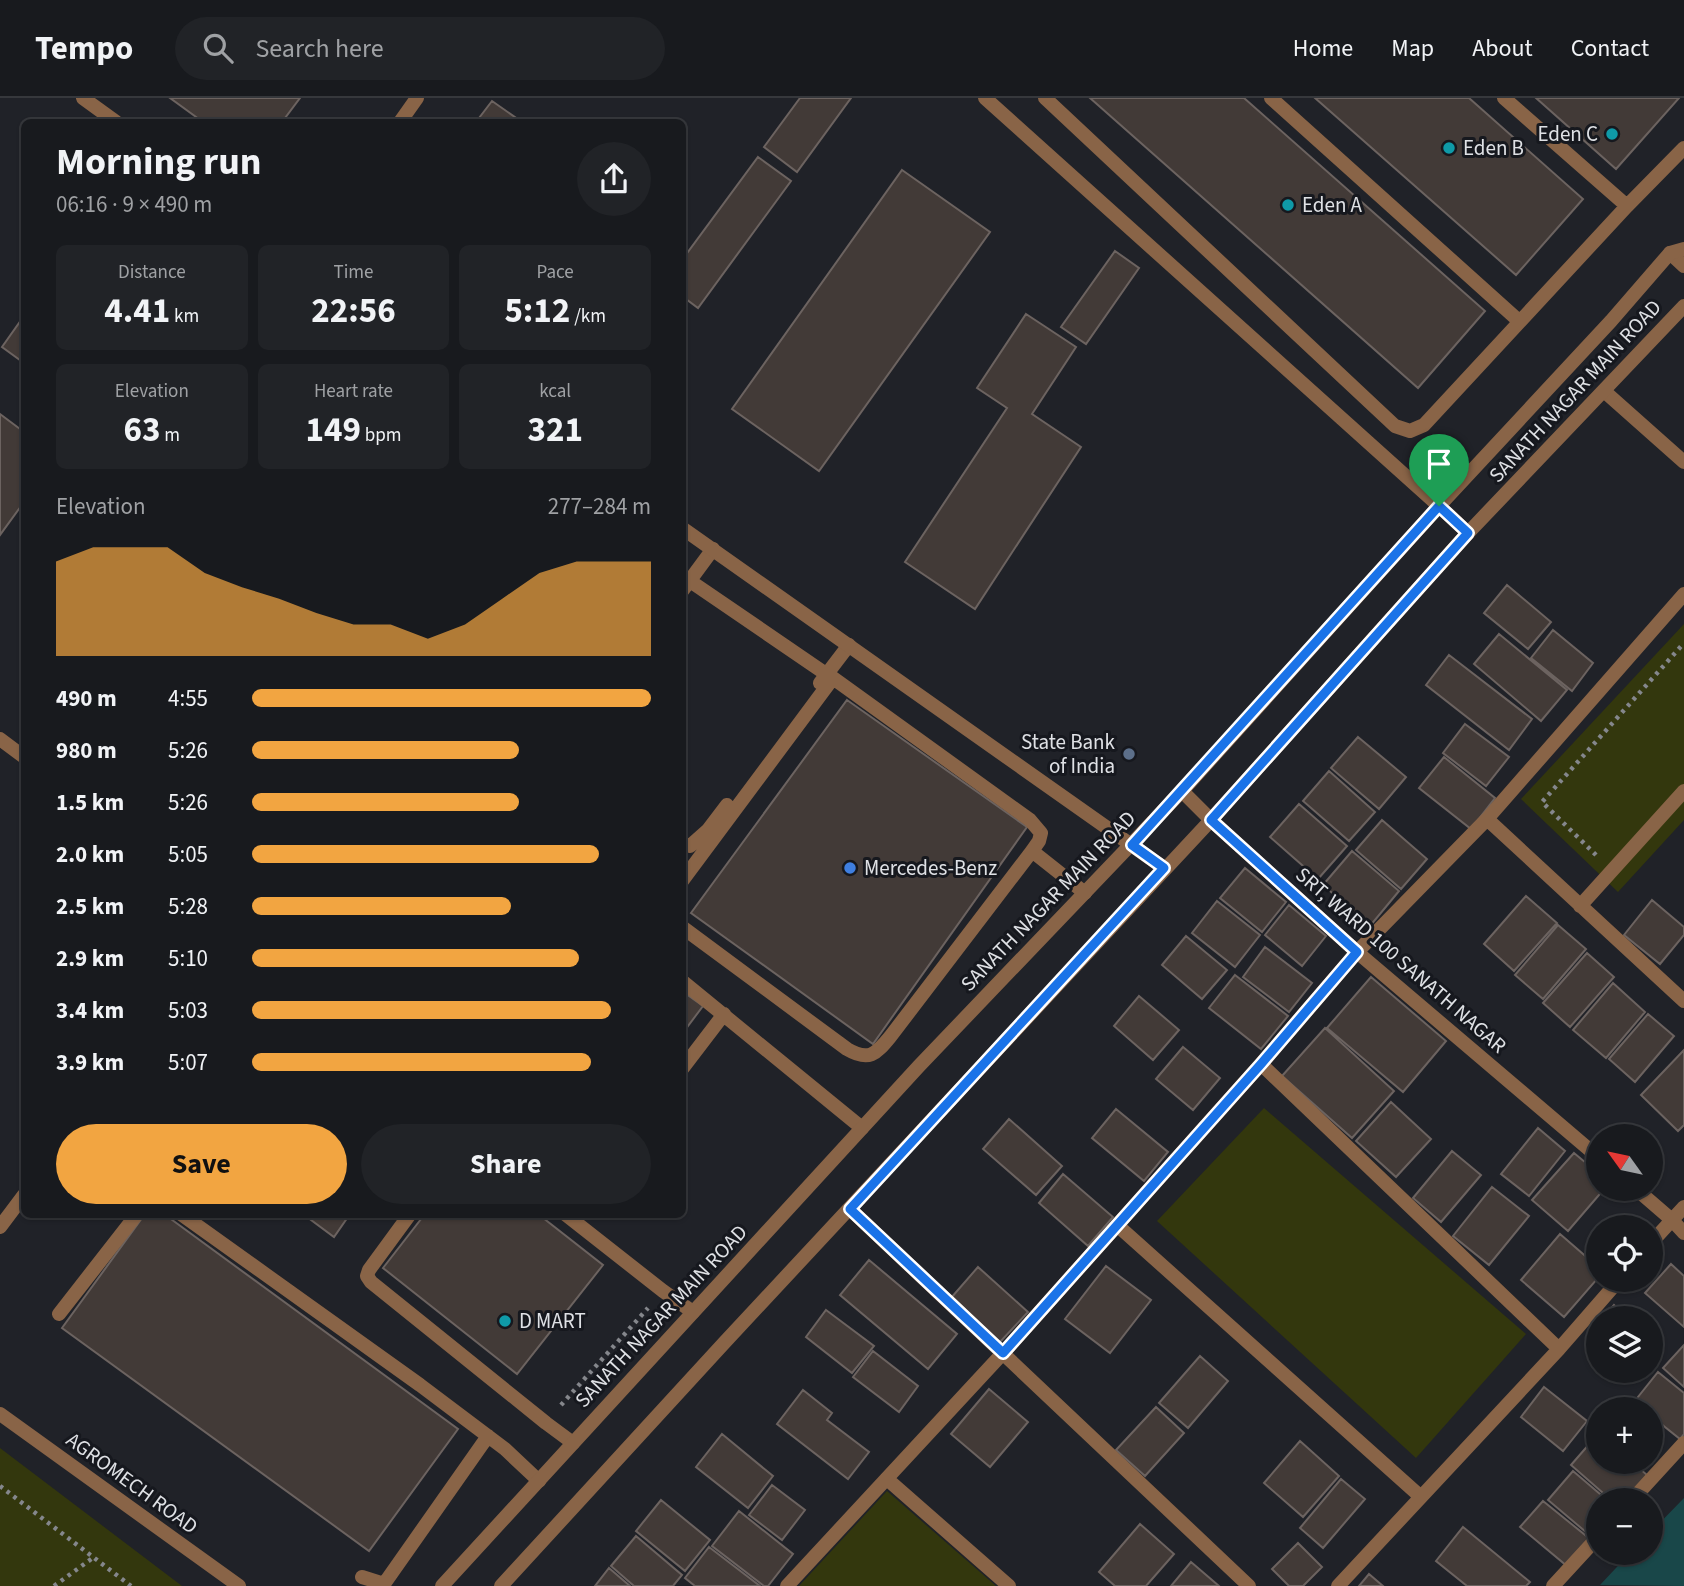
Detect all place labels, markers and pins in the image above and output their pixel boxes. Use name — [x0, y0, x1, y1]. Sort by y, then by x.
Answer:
place label: Eden C — [1537, 119, 1598, 149]
marker: Eden C — [1604, 126, 1620, 142]
place label: Eden B — [1463, 133, 1524, 163]
marker: Eden B — [1441, 140, 1457, 156]
place label: Eden A — [1302, 190, 1363, 220]
marker: Eden A — [1280, 197, 1296, 213]
pin — [1409, 434, 1469, 506]
place label: State Bank of India — [1021, 727, 1116, 781]
marker: State Bank of India — [1121, 746, 1137, 762]
place label: Mercedes-Benz — [864, 853, 997, 883]
marker: Mercedes-Benz — [842, 860, 858, 876]
place label: D MART — [519, 1306, 586, 1336]
marker: D MART — [497, 1313, 513, 1329]

